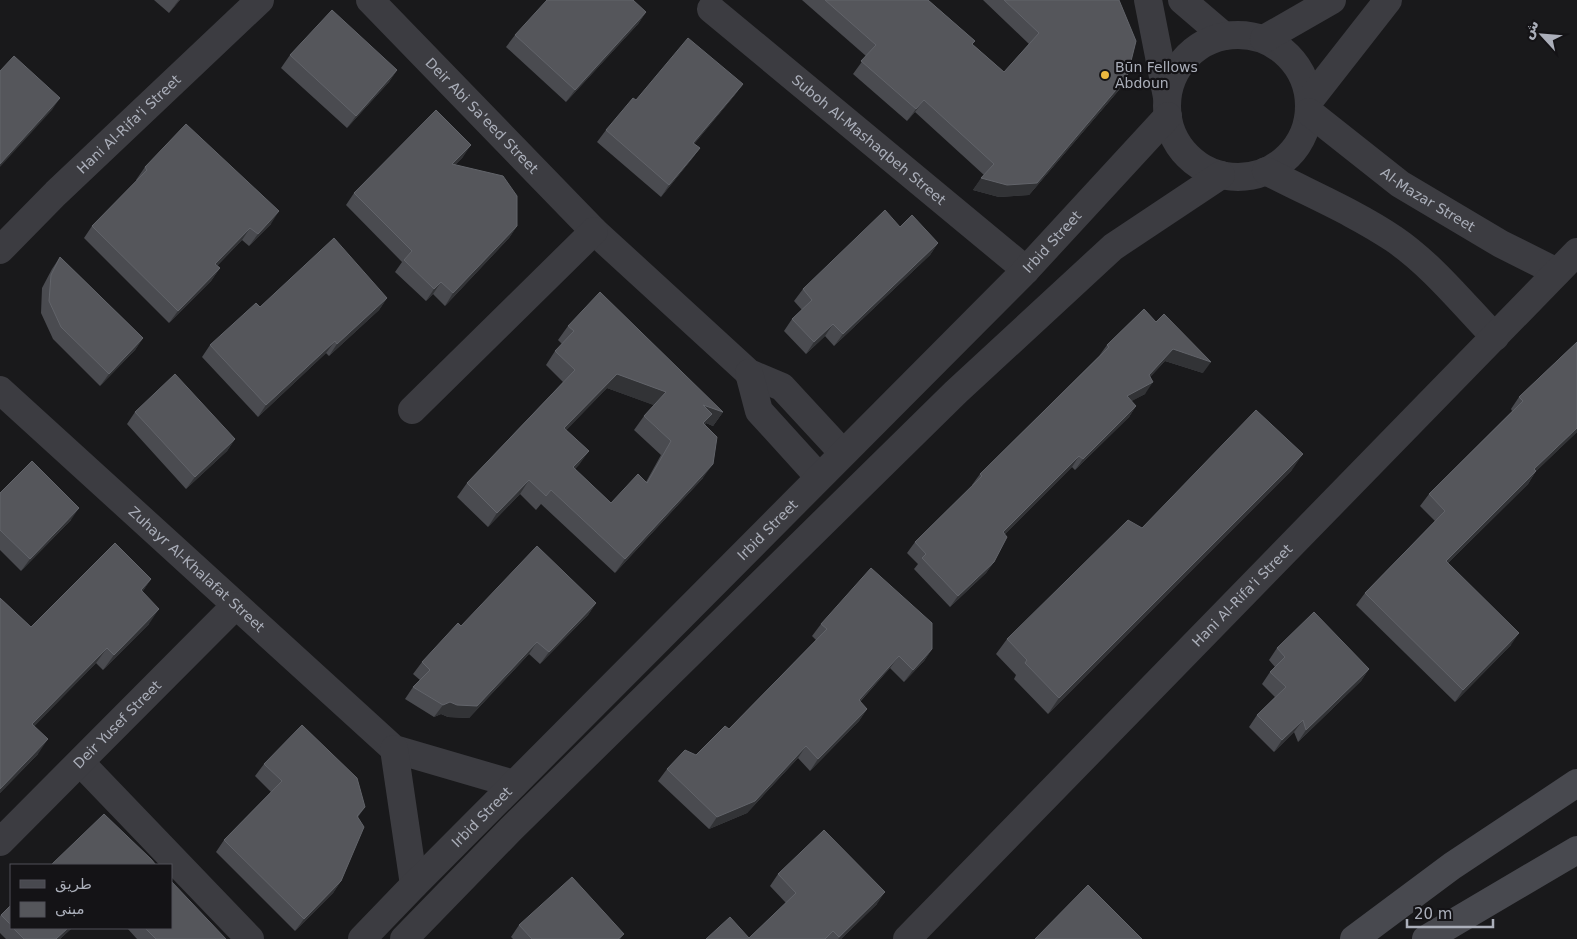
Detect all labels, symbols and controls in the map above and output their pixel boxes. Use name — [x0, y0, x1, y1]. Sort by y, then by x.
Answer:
north arrow — [1517, 10, 1567, 60]
text: ش — [1519, 17, 1542, 41]
street label: Deir Abi Sa'eed Street — [422, 54, 542, 177]
place label: Būn Fellows Abdoun — [1115, 59, 1198, 91]
marker: Būn Fellows Abdoun — [1099, 69, 1111, 81]
street label: Hani Al-Rifa'i Street — [74, 71, 184, 177]
street label: Suboh Al-Mashaqbeh Street — [789, 71, 949, 208]
street label: Al-Mazar Street — [1378, 164, 1478, 235]
street label: Irbid Street — [1020, 207, 1085, 276]
street label: Irbid Street — [734, 496, 801, 563]
street label: Zuhayr Al-Khalafat Street — [125, 503, 268, 635]
street label: Hani Al-Rifa'i Street — [1189, 540, 1296, 650]
street label: Deir Yusef Street — [70, 677, 165, 772]
street label: Irbid Street — [448, 783, 515, 850]
legend — [10, 864, 172, 929]
text: طريق — [55, 875, 92, 893]
scale bar — [1407, 896, 1493, 928]
text: مبنى — [55, 900, 85, 918]
text: 20 m — [1414, 905, 1452, 923]

